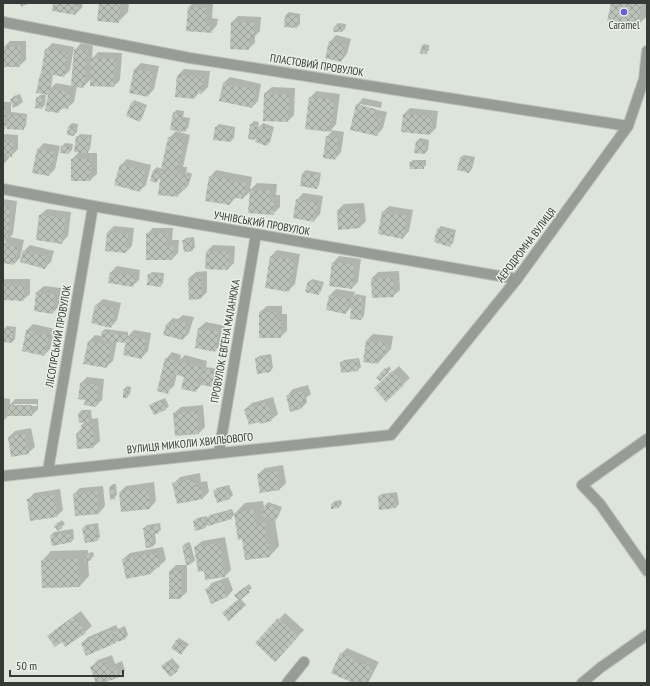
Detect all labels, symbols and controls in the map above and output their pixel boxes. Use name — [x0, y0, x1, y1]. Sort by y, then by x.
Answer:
marker: Caramel — [619, 7, 629, 17]
place label: Caramel — [609, 18, 640, 32]
street label: ПЛАСТОВИЙ ПРОВУЛОК — [269, 51, 365, 79]
street label: АЕРОДРОМНА ВУЛИЦЯ — [493, 205, 559, 285]
street label: УЧНІВСЬКИЙ ПРОВУЛОК — [213, 208, 312, 238]
street label: ПРОВУЛОК ЕВГЕНА МАЛАНЮКА — [207, 278, 243, 404]
street label: ЛІСОГІРСЬКИЙ ПРОВУЛОК — [42, 283, 74, 389]
street label: ВУЛИЦЯ МИКОЛИ ХВИЛЬОВОГО — [126, 429, 254, 457]
scale bar — [10, 652, 123, 678]
text: 50 m — [16, 658, 37, 673]

